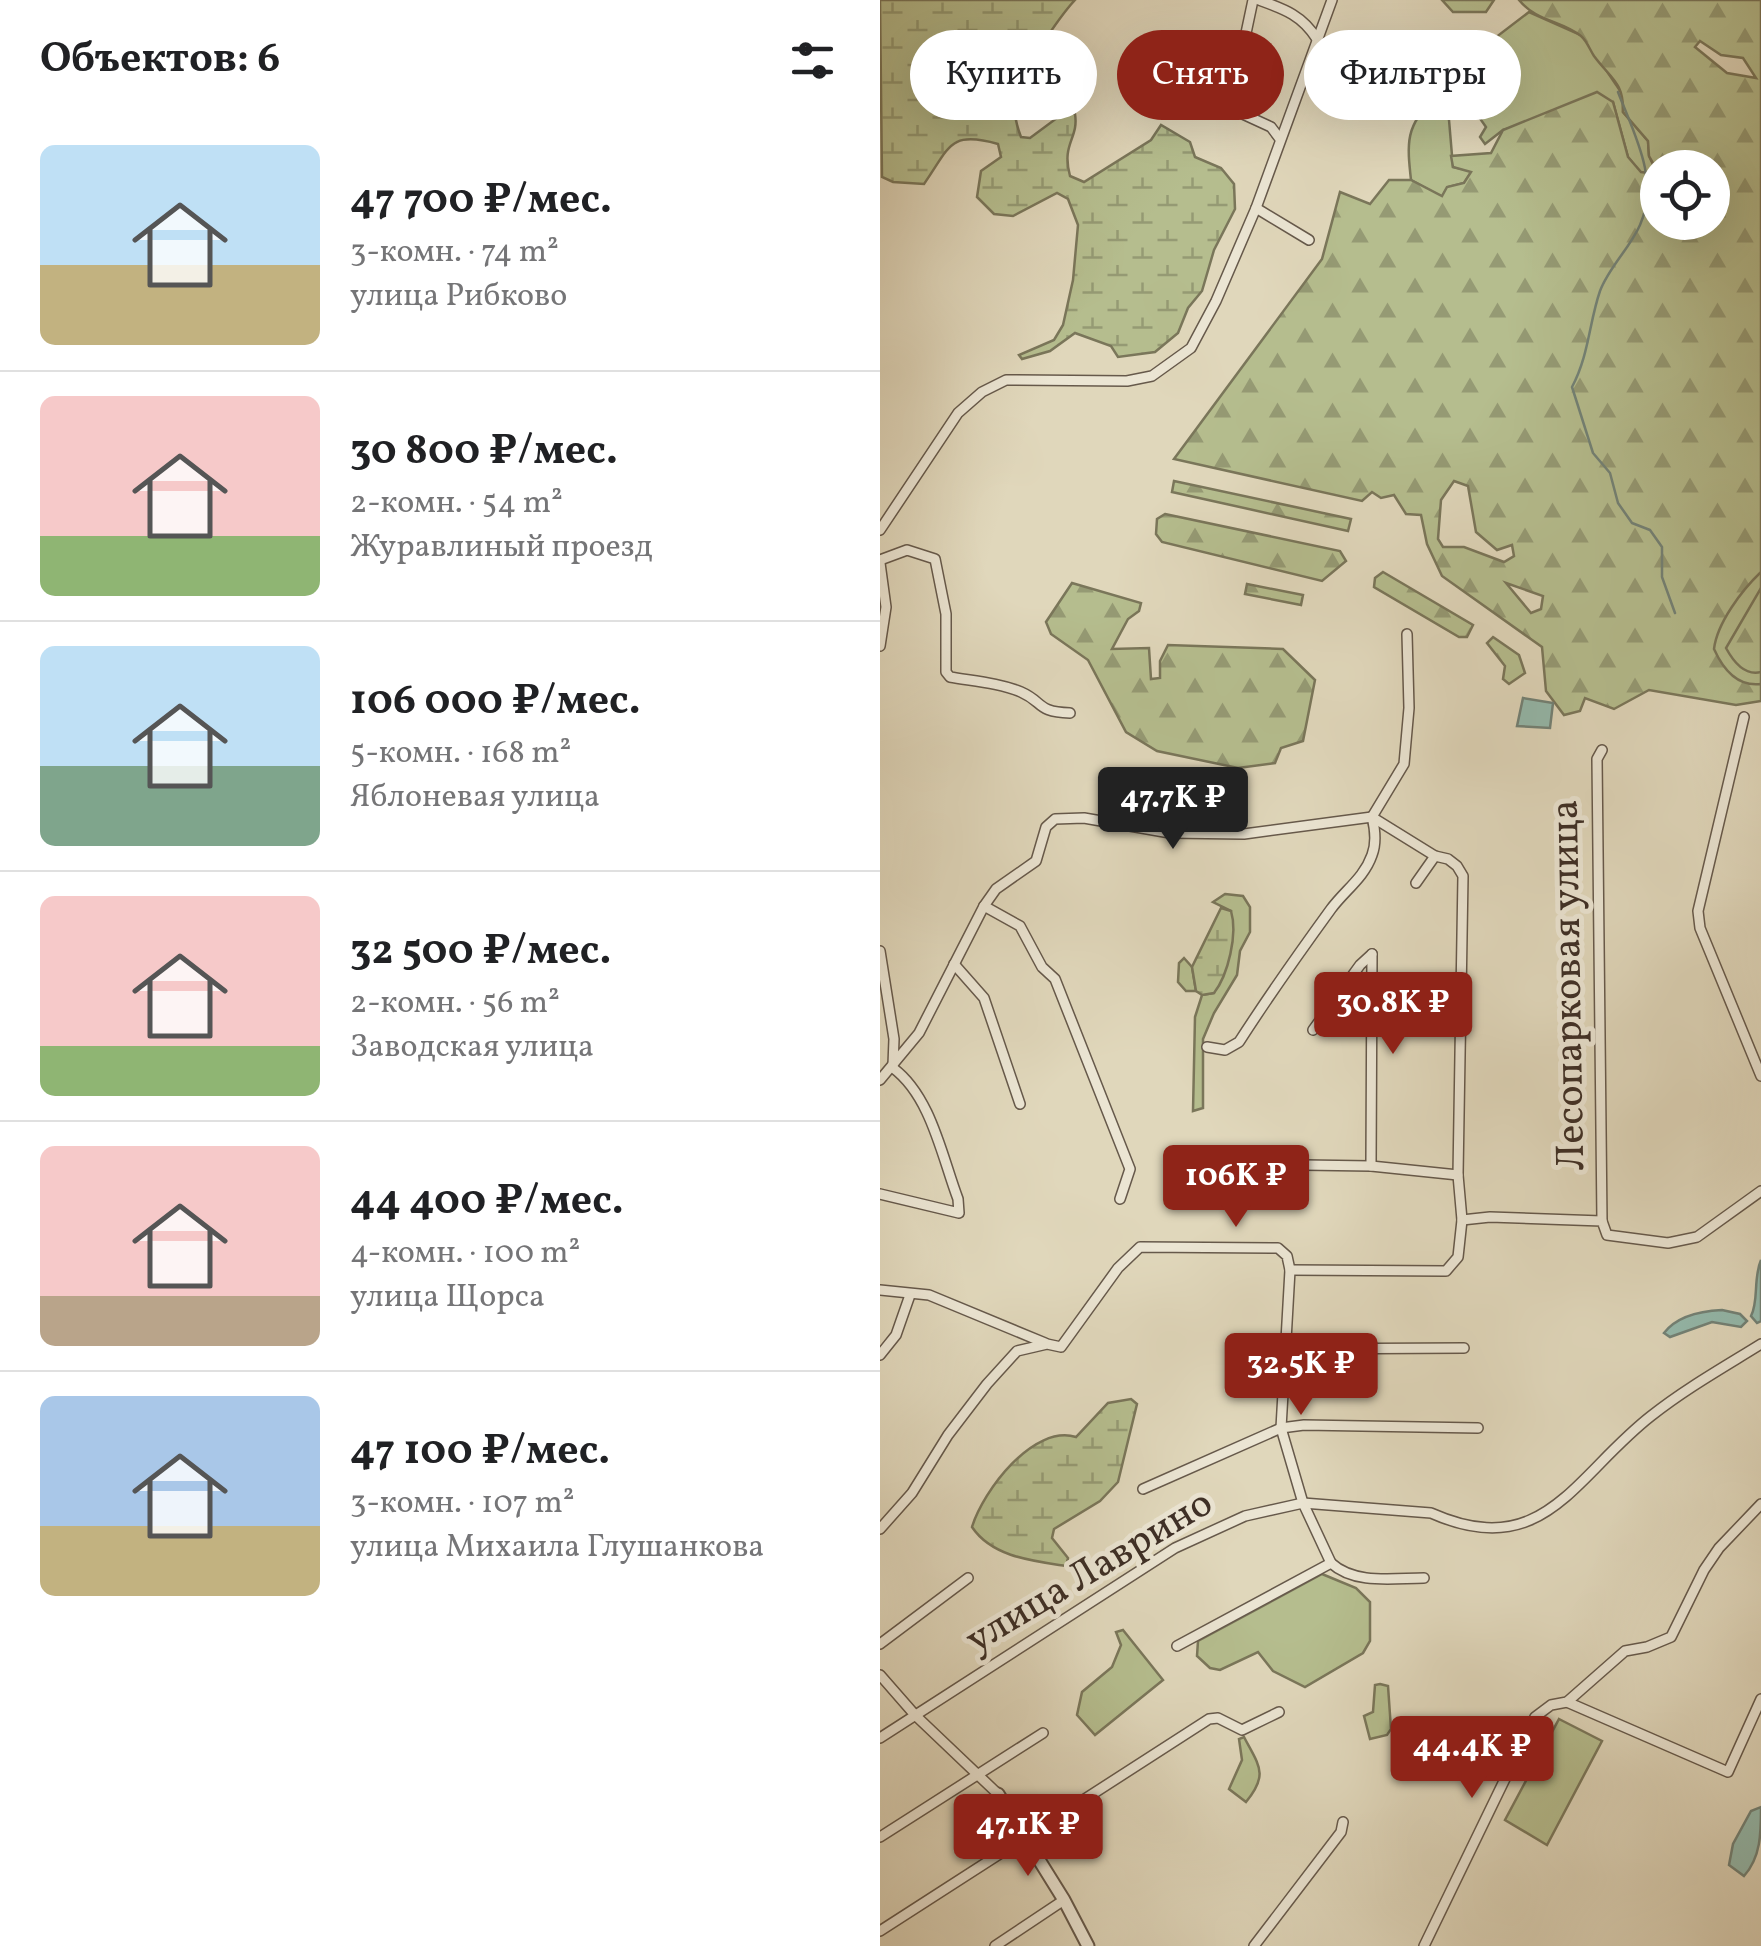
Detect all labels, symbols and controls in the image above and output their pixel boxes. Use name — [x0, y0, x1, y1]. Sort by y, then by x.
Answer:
chip: Купить — [910, 30, 1097, 120]
chip: Снять — [1117, 30, 1284, 120]
chip: Фильтры — [1304, 30, 1521, 120]
text: Объектов: 6 — [40, 31, 280, 90]
icon: filters — [785, 33, 840, 88]
map controls — [1640, 150, 1730, 240]
button: locate — [1640, 150, 1730, 240]
text: 47 700 ₽/мес. — [350, 172, 612, 231]
icon: home — [120, 185, 240, 305]
text: 3-комн. · 74 m² — [350, 231, 559, 275]
text: улица Рибково — [350, 275, 567, 319]
text: 30 800 ₽/мес. — [350, 423, 618, 482]
icon: home — [120, 436, 240, 556]
text: 2-комн. · 54 m² — [350, 482, 563, 526]
text: Журавлиный проезд — [350, 526, 653, 570]
text: 106 000 ₽/мес. — [350, 673, 641, 732]
icon: home — [120, 686, 240, 806]
text: 5-комн. · 168 m² — [350, 732, 571, 776]
pin: 47.7K ₽ — [1081, 767, 1265, 852]
text: Яблоневая улица — [350, 776, 600, 820]
text: 47.7K ₽ — [1120, 777, 1226, 821]
street label: Лесопарковая улица — [1539, 799, 1601, 1171]
text: 32 500 ₽/мес. — [350, 923, 611, 982]
icon: home — [120, 936, 240, 1056]
pin: 30.8K ₽ — [1301, 972, 1485, 1057]
text: 2-комн. · 56 m² — [350, 982, 560, 1026]
text: 30.8K ₽ — [1336, 982, 1450, 1026]
text: Заводская улица — [350, 1026, 594, 1070]
pin: 106K ₽ — [1155, 1145, 1317, 1230]
text: 106K ₽ — [1185, 1155, 1287, 1199]
text: 44 400 ₽/мес. — [350, 1173, 624, 1232]
icon: home — [120, 1186, 240, 1306]
text: 4-комн. · 100 m² — [350, 1232, 580, 1276]
text: улица Щорса — [350, 1276, 545, 1320]
pin: 32.5K ₽ — [1209, 1333, 1393, 1418]
text: 32.5K ₽ — [1247, 1343, 1355, 1387]
text: 47 100 ₽/мес. — [350, 1423, 610, 1482]
icon: home — [120, 1436, 240, 1556]
street label: улица Лаврино — [956, 1477, 1224, 1669]
text: 3-комн. · 107 m² — [350, 1482, 575, 1526]
text: улица Михаила Глушанкова — [350, 1526, 764, 1570]
pin: 44.4K ₽ — [1380, 1716, 1564, 1801]
text: 44.4K ₽ — [1413, 1726, 1531, 1770]
pin: 47.1K ₽ — [936, 1794, 1120, 1879]
text: 47.1K ₽ — [976, 1804, 1080, 1848]

